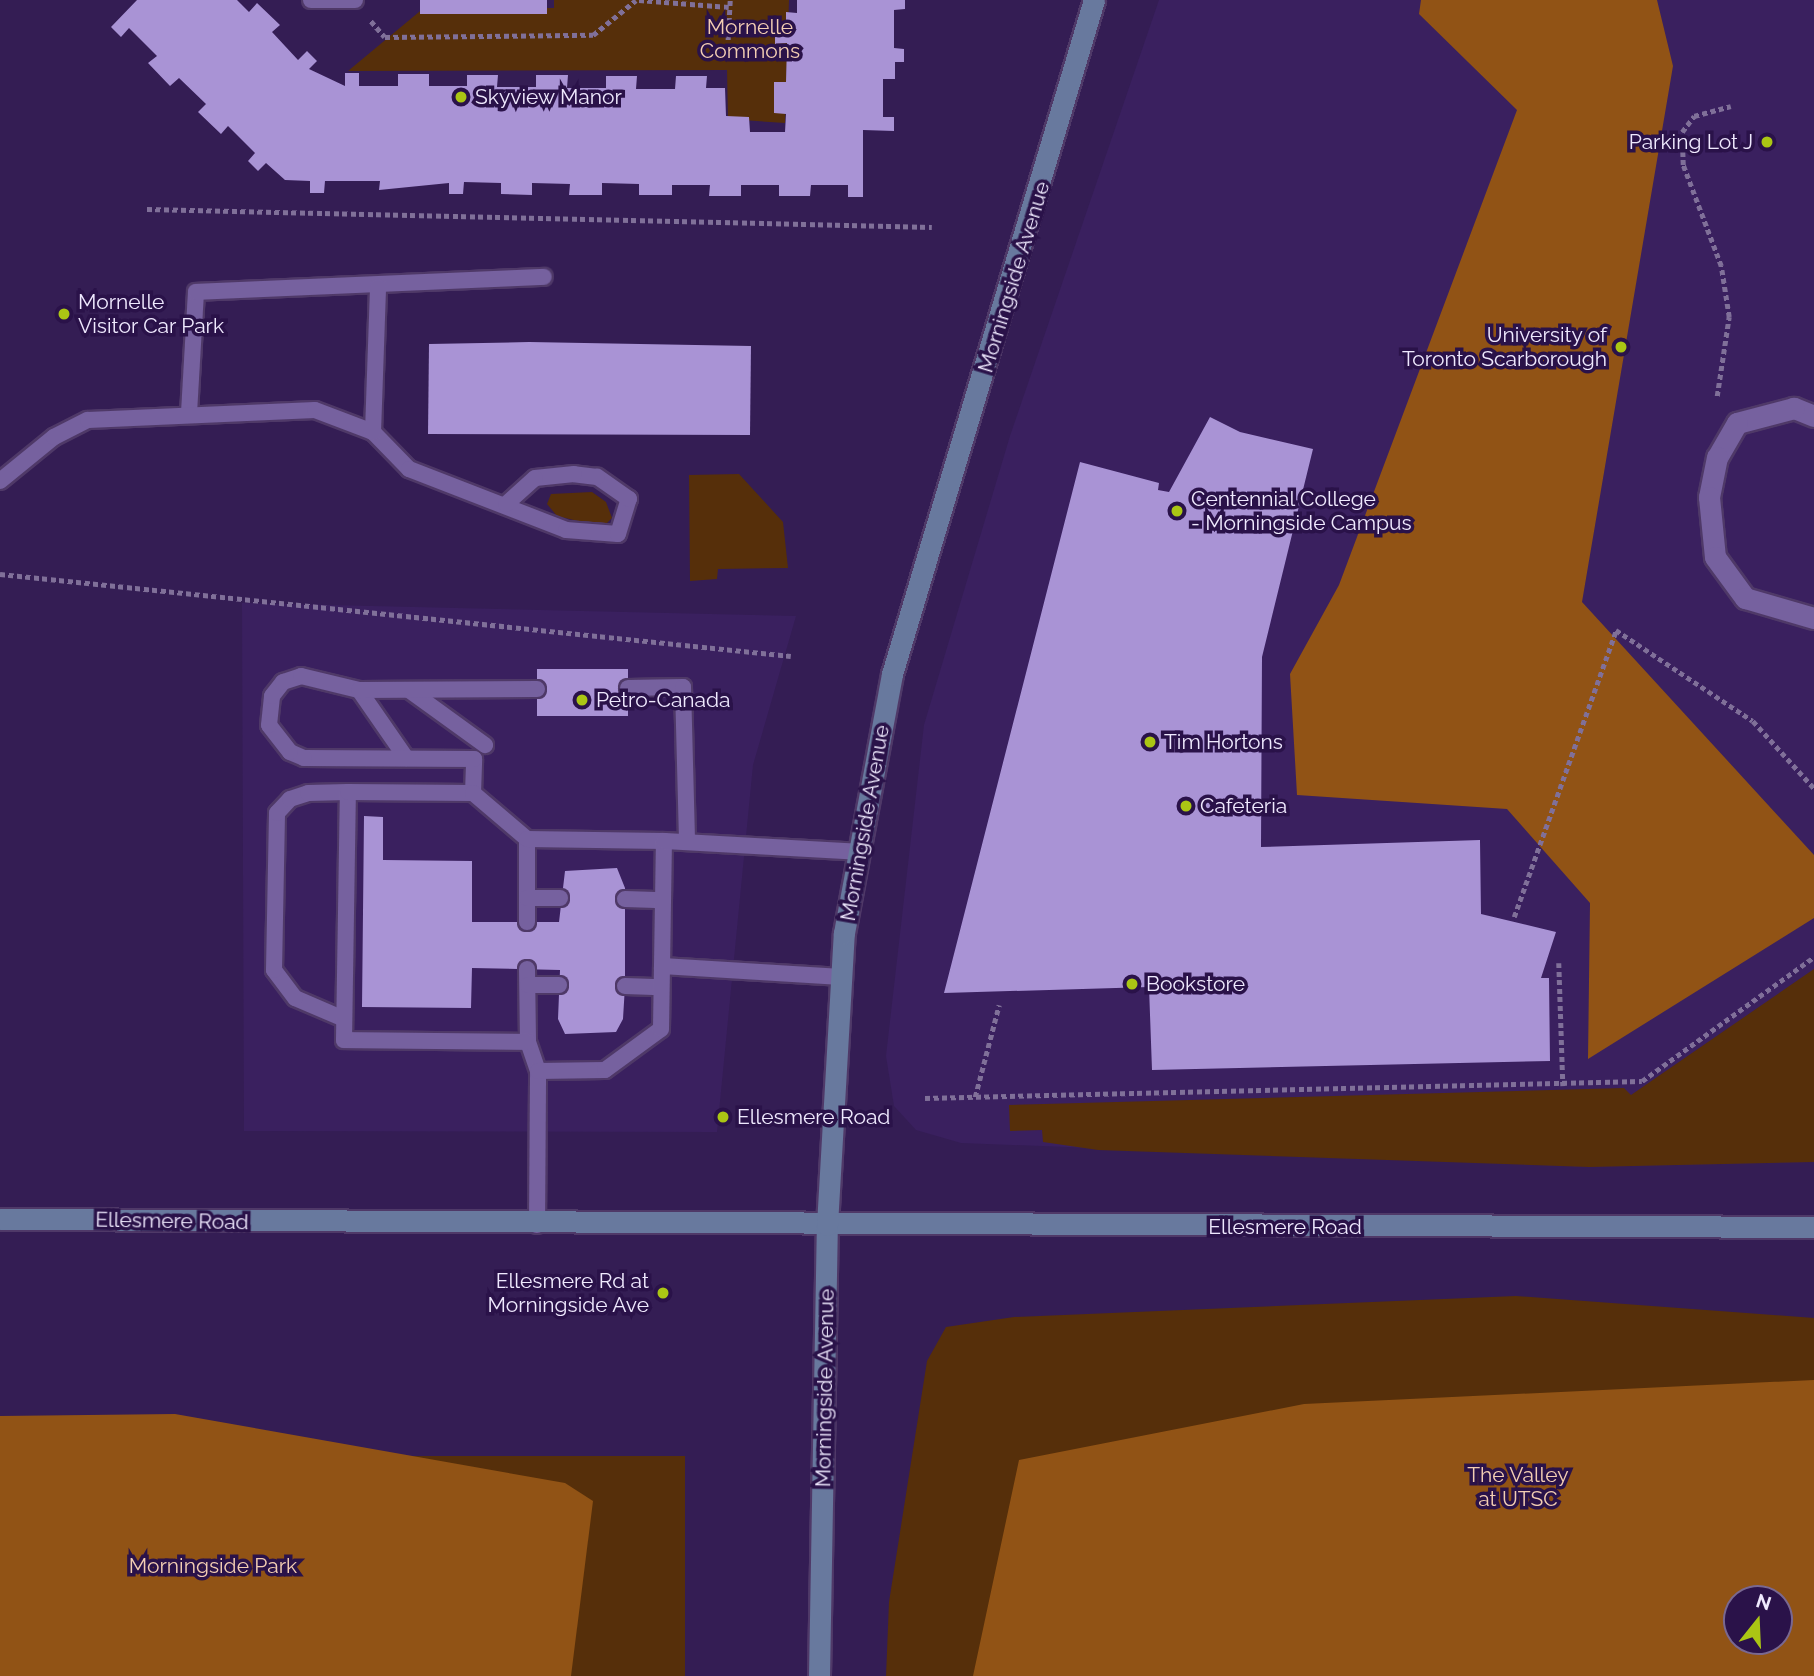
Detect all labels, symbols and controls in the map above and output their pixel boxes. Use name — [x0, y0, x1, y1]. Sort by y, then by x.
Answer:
park label: Mornelle Commons — [700, 14, 800, 64]
place label: Skyview Manor — [475, 84, 622, 110]
marker: Skyview Manor — [453, 89, 469, 105]
place label: Parking Lot J — [1628, 129, 1753, 155]
marker: Parking Lot J — [1759, 134, 1775, 150]
street label: Morningside Avenue — [973, 178, 1055, 376]
place label: Mornelle Visitor Car Park — [78, 289, 225, 339]
marker: Mornelle Visitor Car Park — [56, 306, 72, 322]
place label: University of Toronto Scarborough — [1402, 322, 1607, 372]
marker: University of Toronto Scarborough — [1613, 339, 1629, 355]
place label: Centennial College - Morningside Campus — [1191, 486, 1412, 536]
marker: Centennial College - Morningside Campus — [1169, 503, 1185, 519]
place label: Petro-Canada — [596, 687, 731, 713]
marker: Petro-Canada — [574, 692, 590, 708]
street label: Morningside Avenue — [835, 723, 895, 923]
place label: Tim Hortons — [1164, 729, 1283, 755]
marker: Tim Hortons — [1142, 734, 1158, 750]
place label: Cafeteria — [1200, 793, 1287, 819]
marker: Cafeteria — [1178, 798, 1194, 814]
place label: Bookstore — [1146, 971, 1245, 997]
marker: Bookstore — [1124, 976, 1140, 992]
place label: Ellesmere Road — [737, 1104, 890, 1130]
marker: Ellesmere Road — [715, 1109, 731, 1125]
street label: Ellesmere Road — [95, 1207, 249, 1235]
street label: Ellesmere Road — [1208, 1214, 1362, 1240]
place label: Ellesmere Rd at Morningside Ave — [487, 1268, 649, 1318]
marker: Ellesmere Rd at Morningside Ave — [655, 1285, 671, 1301]
street label: Morningside Avenue — [811, 1288, 839, 1488]
park label: The Valley at UTSC — [1467, 1462, 1569, 1512]
park label: Morningside Park — [129, 1553, 297, 1579]
north arrow — [1723, 1585, 1793, 1655]
text: N — [1754, 1589, 1774, 1615]

